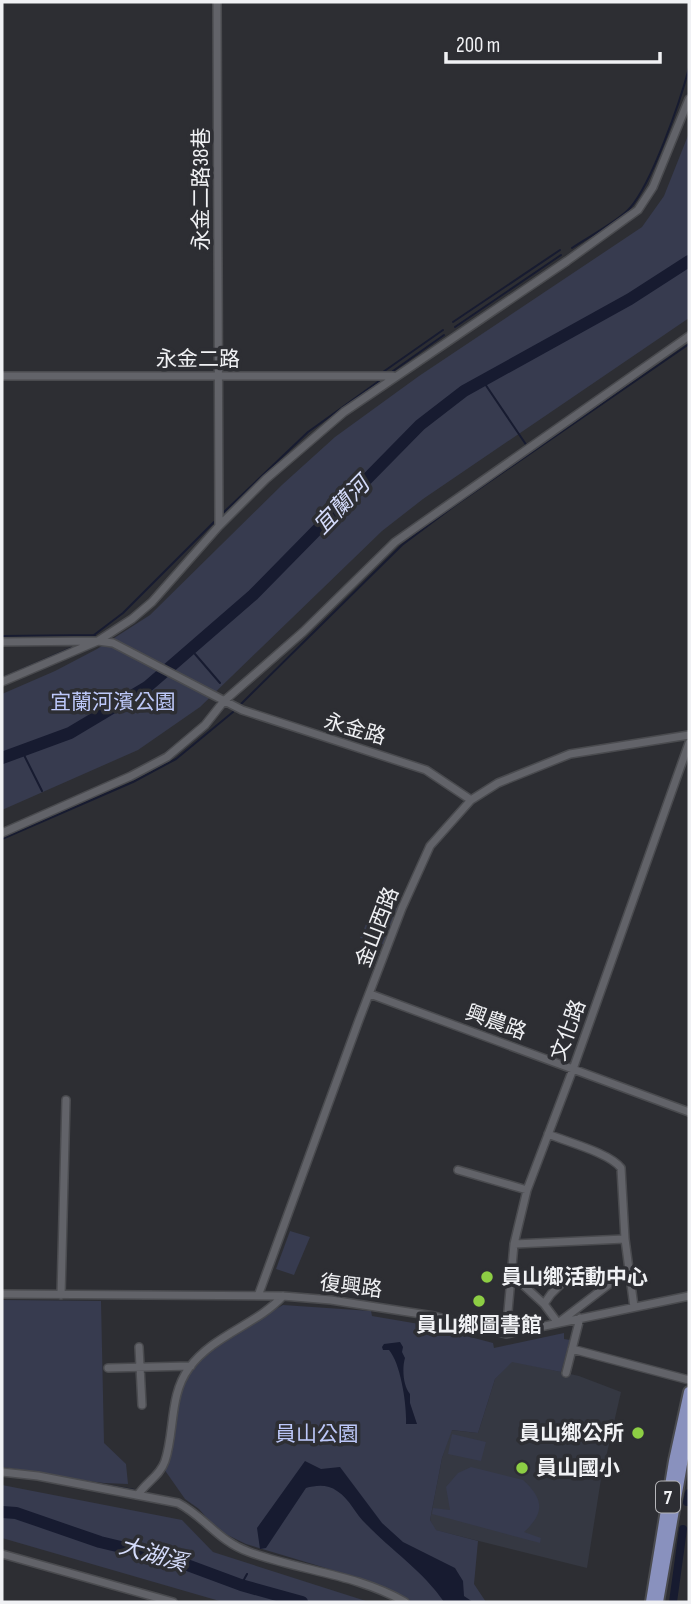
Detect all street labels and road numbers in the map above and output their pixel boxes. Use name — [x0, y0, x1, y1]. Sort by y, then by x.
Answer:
street label: 永金二路38巷 — [189, 128, 214, 251]
street label: 永金二路 — [156, 347, 240, 372]
street label: 永金路 — [321, 709, 389, 750]
street label: 金山西路 — [351, 883, 404, 971]
street label: 文化路 — [546, 996, 591, 1064]
street label: 興農路 — [462, 1000, 530, 1045]
street label: 復興路 — [318, 1270, 384, 1303]
road number: 7 — [656, 1482, 680, 1512]

